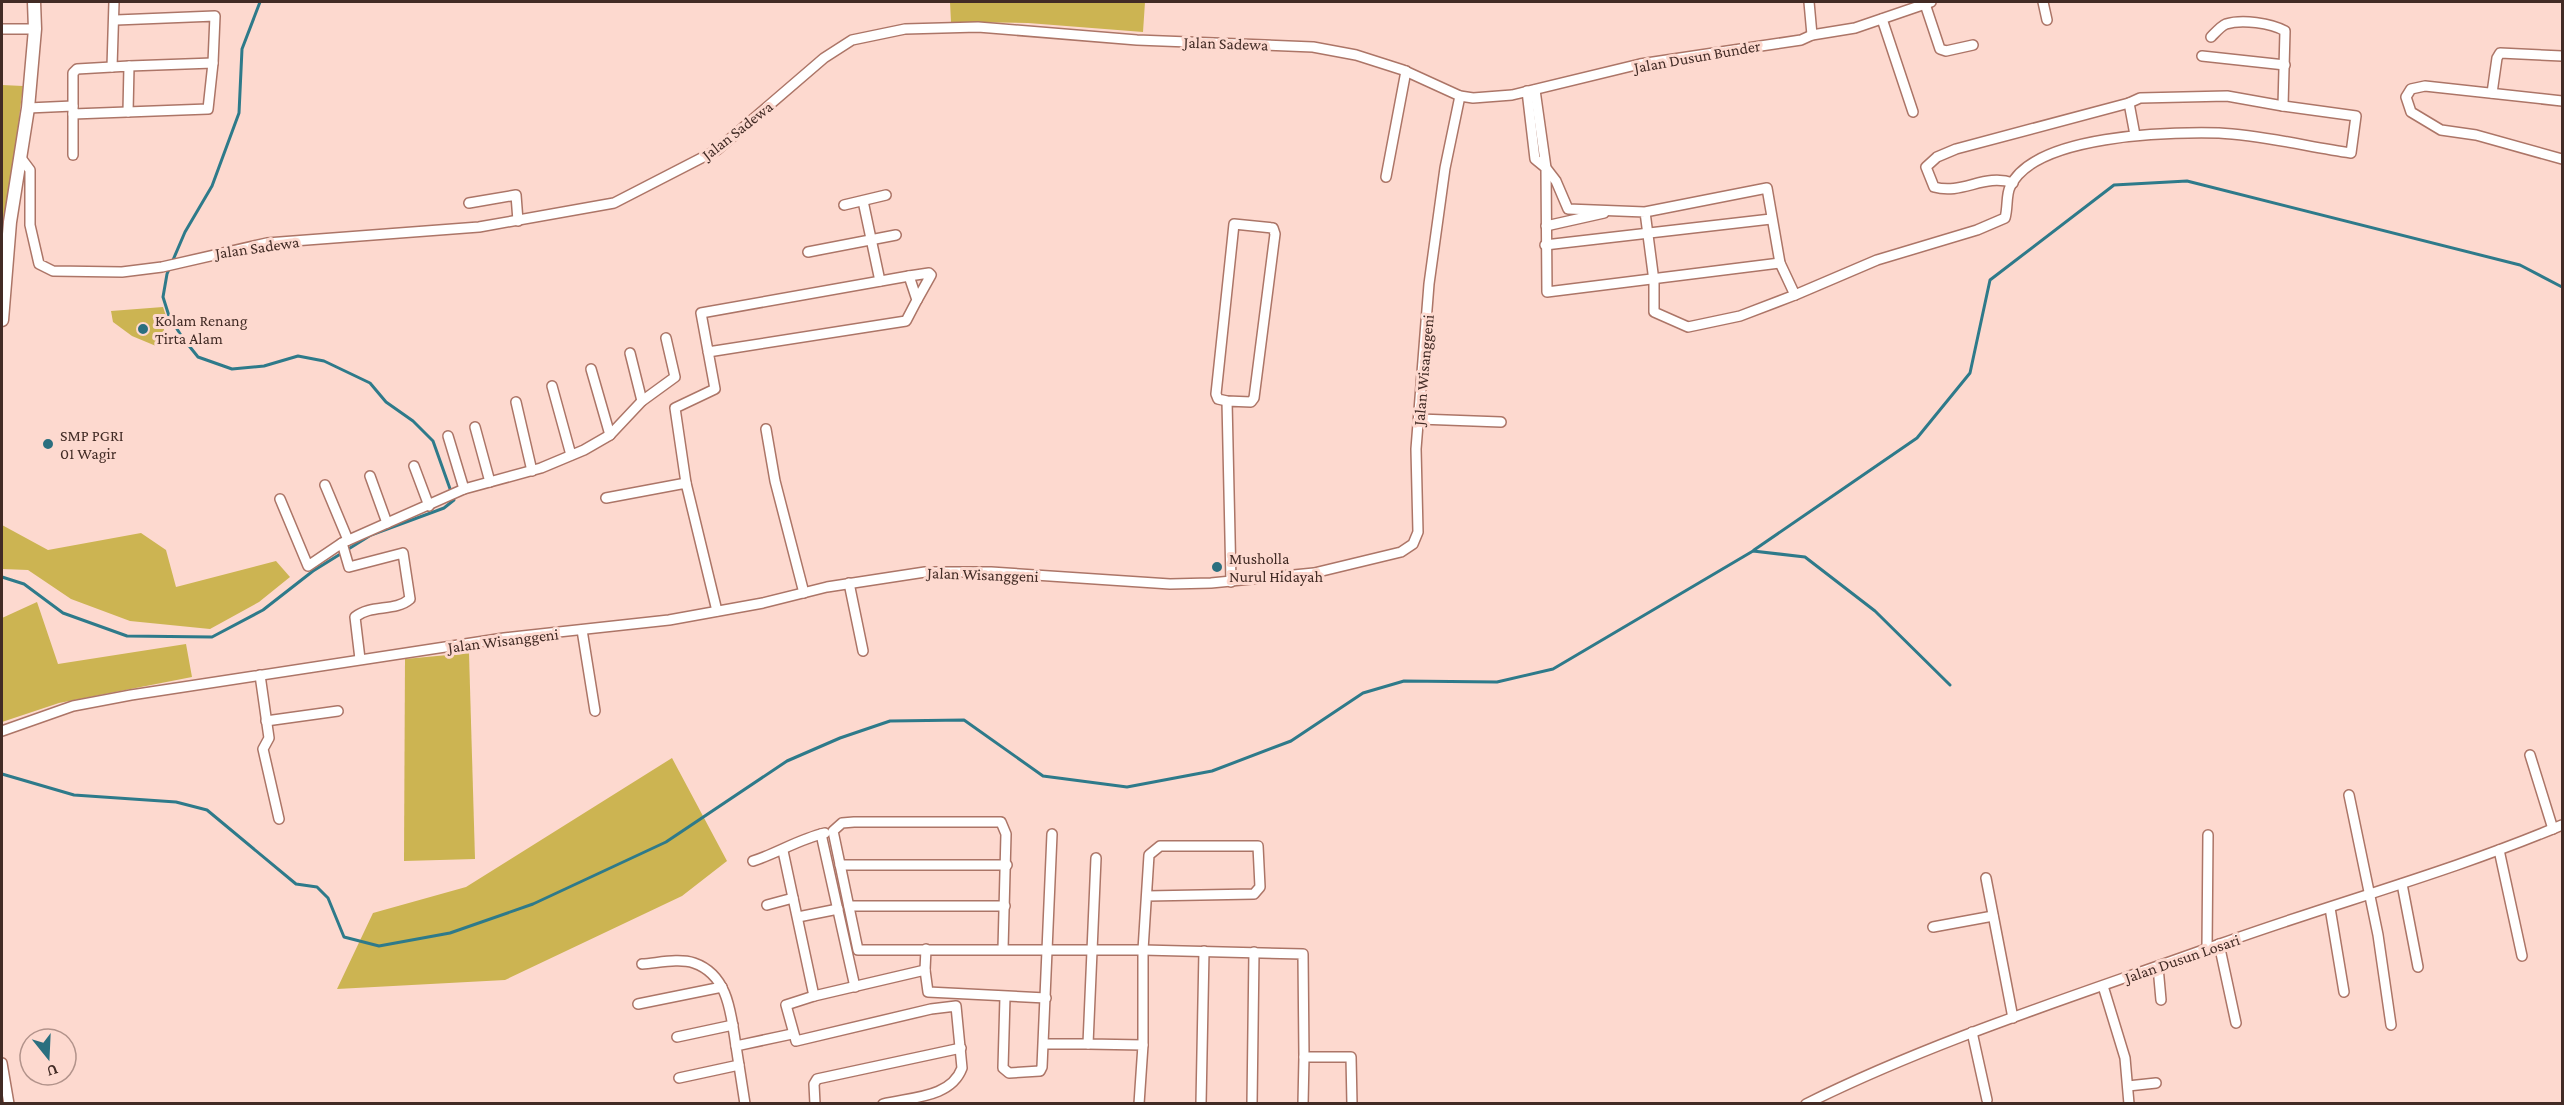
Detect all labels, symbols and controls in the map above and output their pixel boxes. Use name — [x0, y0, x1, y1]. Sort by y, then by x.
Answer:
street label: Jalan Sadewa — [1181, 33, 1269, 54]
street label: Jalan Dusun Bunder — [1631, 37, 1762, 77]
street label: Jalan Sadewa — [697, 97, 777, 165]
street label: Jalan Sadewa — [212, 233, 301, 263]
place label: Kolam Renang Tirta Alam — [155, 312, 248, 347]
street label: Jalan Wisanggeni — [1410, 314, 1438, 428]
marker: Kolam Renang Tirta Alam — [136, 322, 150, 336]
place label: SMP PGRI 01 Wagir — [60, 427, 124, 463]
marker: SMP PGRI 01 Wagir — [41, 437, 55, 451]
place label: Musholla Nurul Hidayah — [1229, 550, 1323, 586]
marker: Musholla Nurul Hidayah — [1210, 560, 1224, 574]
street label: Jalan Wisanggeni — [925, 564, 1039, 586]
street label: Jalan Wisanggeni — [445, 625, 560, 657]
street label: Jalan Dusun Losari — [2121, 931, 2242, 988]
north arrow — [18, 1027, 78, 1087]
text: U — [45, 1061, 60, 1081]

